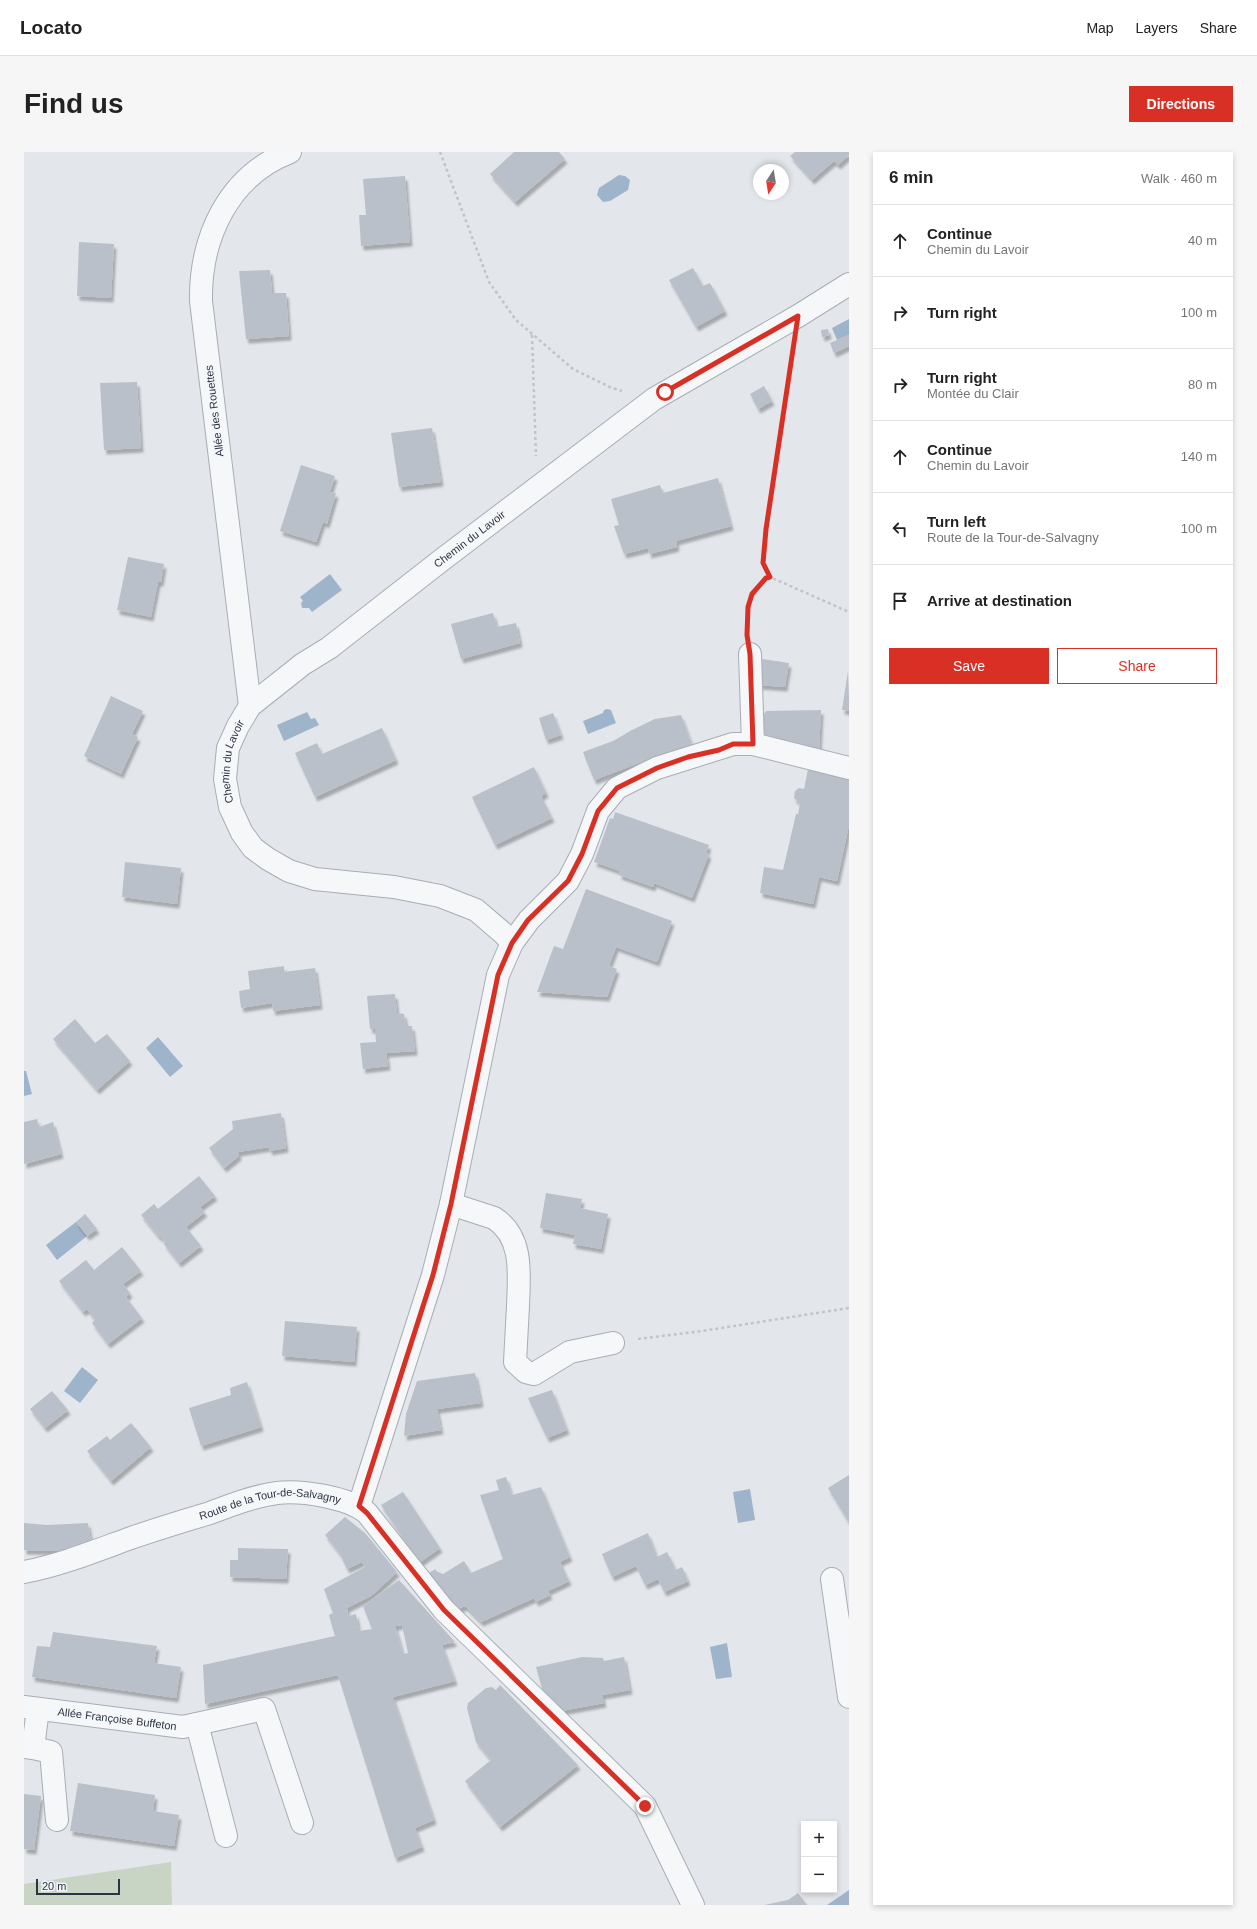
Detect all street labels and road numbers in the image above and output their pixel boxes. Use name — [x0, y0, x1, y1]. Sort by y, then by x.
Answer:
street label: Allée des Rouettes — [202, 364, 226, 458]
street label: Chemin du Lavoir — [431, 508, 508, 570]
street label: Chemin du Lavoir — [219, 717, 247, 804]
street label: Route de la Tour-de-Salvagny — [198, 1486, 343, 1522]
street label: Allée Françoise Buffeton — [57, 1705, 177, 1732]

